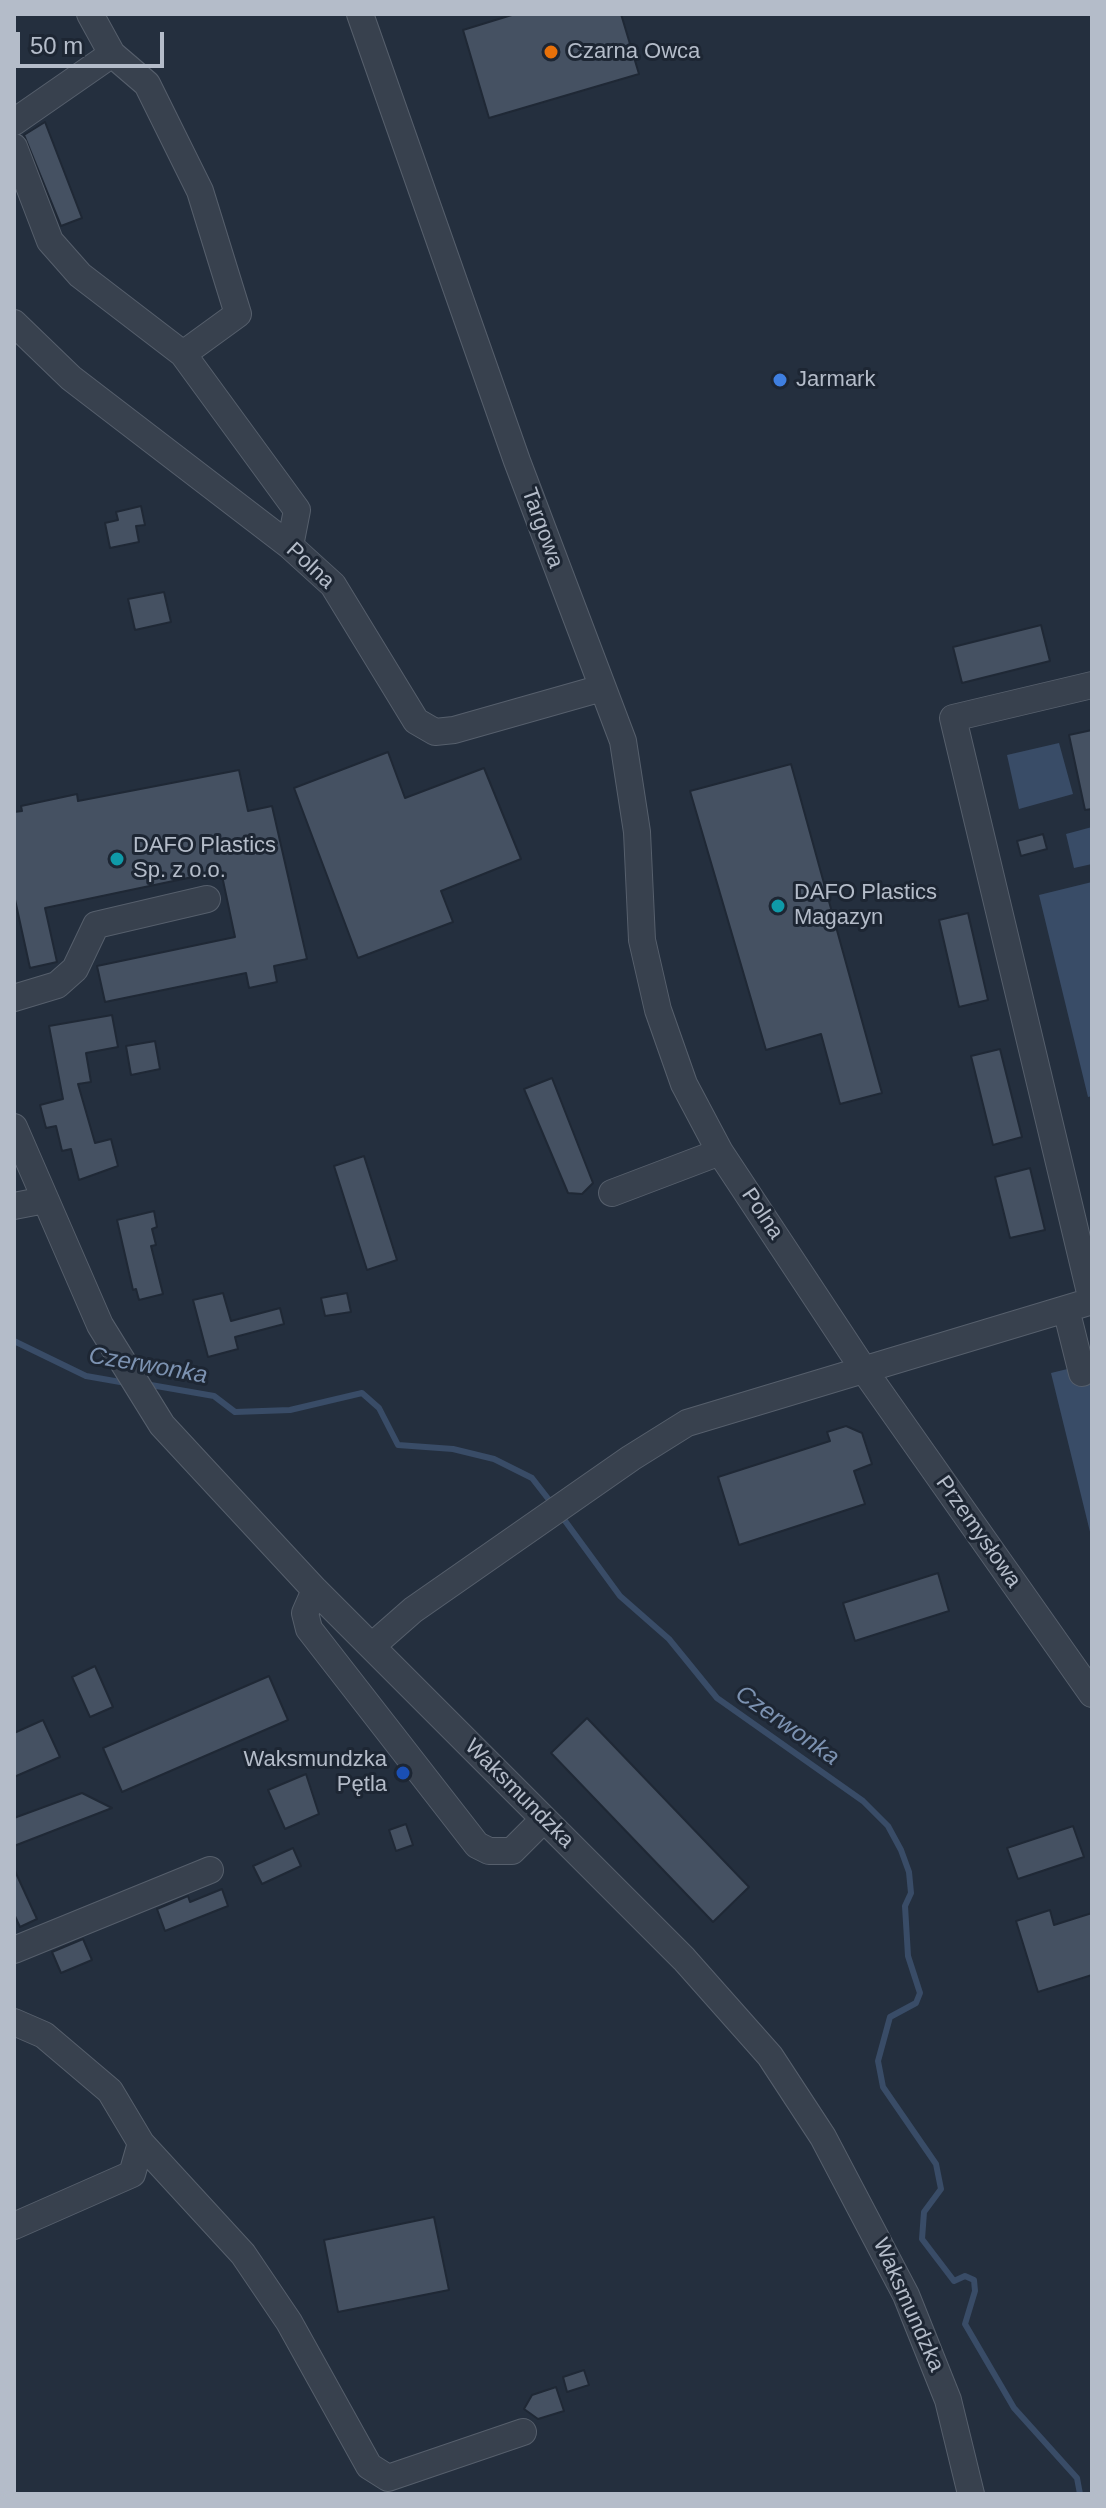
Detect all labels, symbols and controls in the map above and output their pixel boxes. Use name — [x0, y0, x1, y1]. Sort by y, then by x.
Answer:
scale bar — [20, 16, 168, 66]
text: 50 m — [30, 32, 83, 59]
place label: Czarna Owca — [567, 39, 700, 65]
marker: Czarna Owca — [542, 43, 560, 61]
place label: Jarmark — [796, 367, 875, 393]
marker: Jarmark — [771, 371, 789, 389]
street label: Targowa — [515, 484, 569, 572]
street label: Polna — [280, 537, 340, 595]
place label: DAFO Plastics Sp. z o.o. — [133, 833, 276, 884]
marker: DAFO Plastics Sp. z o.o. — [108, 850, 126, 868]
place label: DAFO Plastics Magazyn — [794, 880, 937, 932]
marker: DAFO Plastics Magazyn — [769, 897, 787, 915]
street label: Polna — [735, 1183, 789, 1245]
water label: Czerwonka — [86, 1341, 210, 1391]
street label: Przemysłowa — [930, 1471, 1026, 1593]
water label: Czerwonka — [730, 1680, 844, 1772]
street label: Waksmundzka — [459, 1734, 579, 1854]
place label: Waksmundzka Pętla — [244, 1747, 387, 1798]
marker: Waksmundzka Pętla — [394, 1764, 412, 1782]
street label: Waksmundzka — [867, 2234, 949, 2376]

